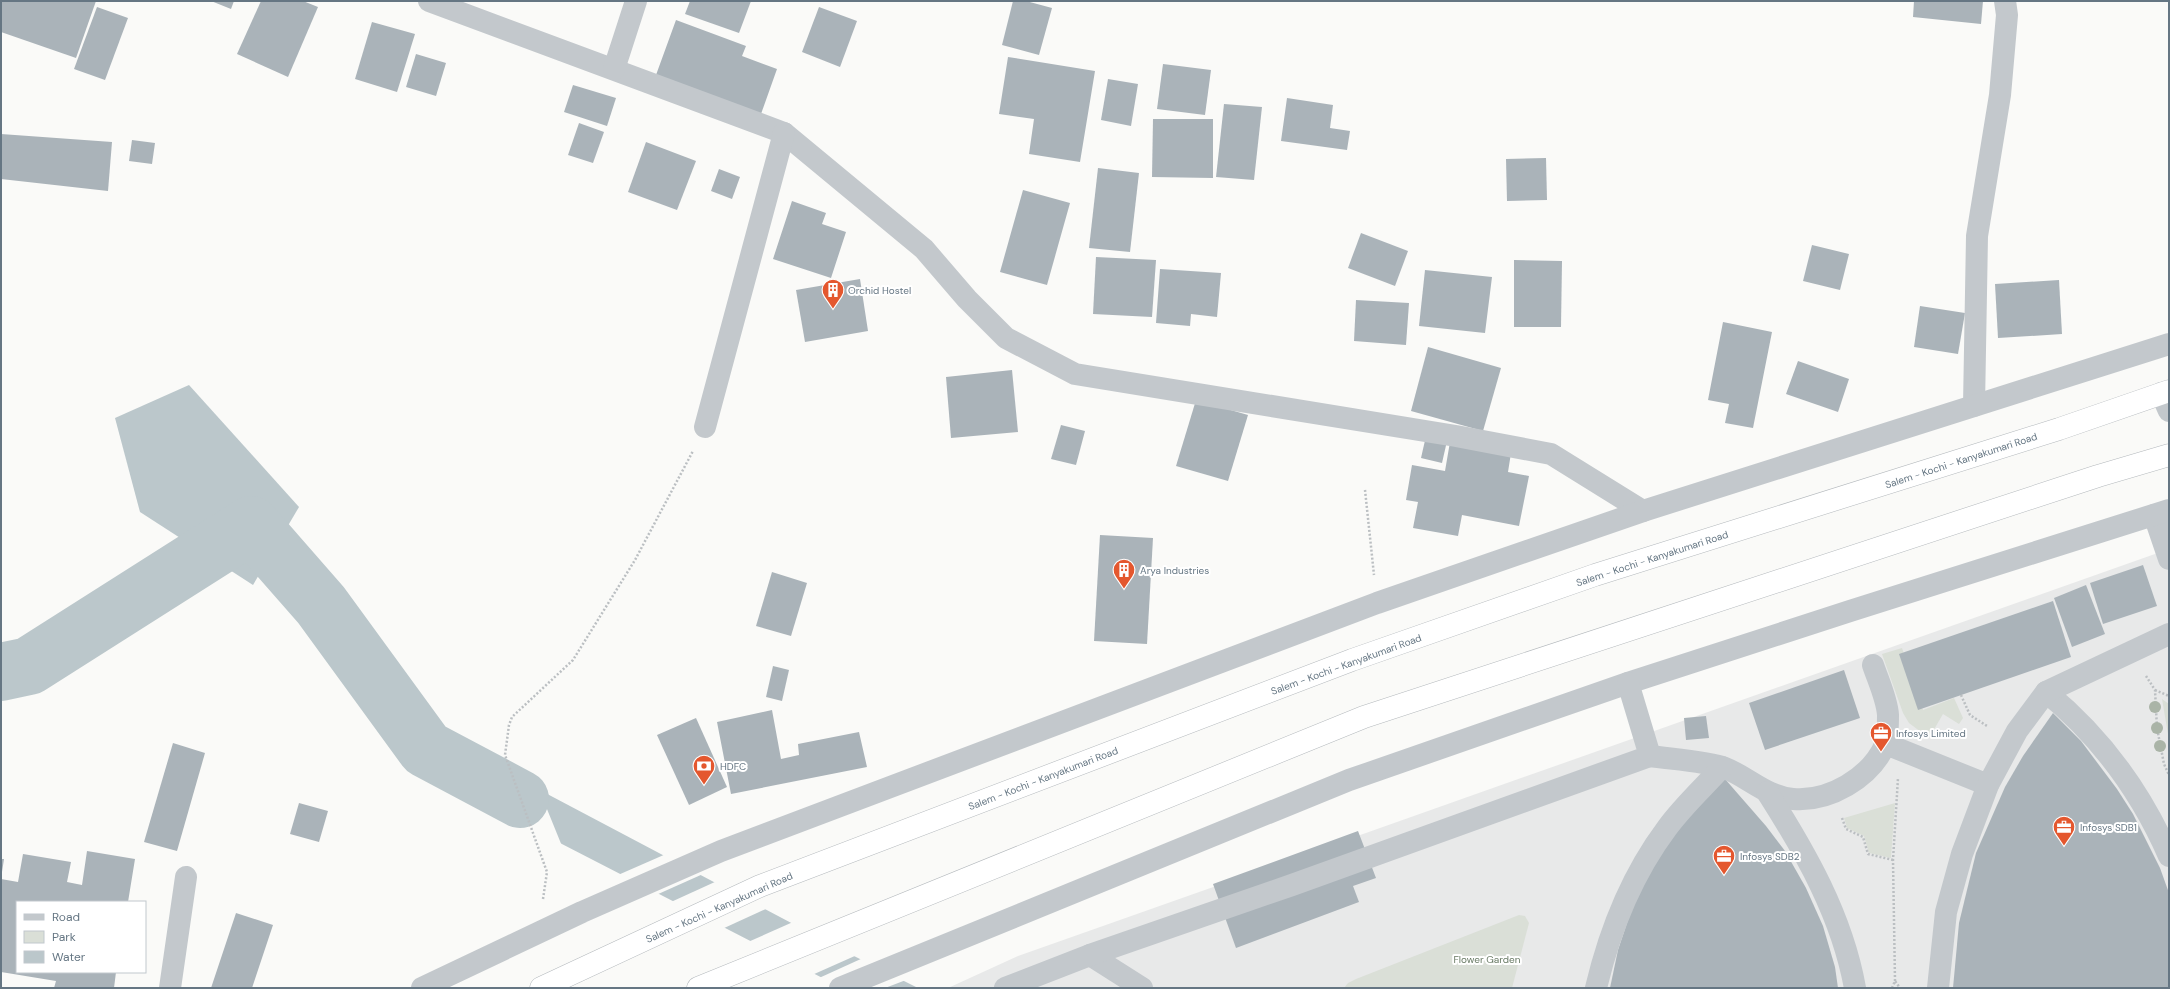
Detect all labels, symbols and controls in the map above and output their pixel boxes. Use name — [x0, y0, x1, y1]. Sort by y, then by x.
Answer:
building icon: Orchid Hostel — [820, 277, 846, 310]
place label: Orchid Hostel — [848, 284, 911, 297]
street label: Salem - Kochi - Kanyakumari Road — [1883, 430, 2039, 491]
street label: Salem - Kochi - Kanyakumari Road — [1574, 528, 1730, 589]
building icon: Arya Industries — [1111, 557, 1137, 590]
place label: Arya Industries — [1140, 564, 1209, 577]
street label: Salem - Kochi - Kanyakumari Road — [1269, 631, 1423, 698]
office icon: Infosys Limited — [1868, 720, 1894, 753]
place label: Infosys Limited — [1896, 727, 1966, 740]
street label: Salem - Kochi - Kanyakumari Road — [966, 744, 1120, 813]
bank icon: HDFC — [691, 753, 717, 786]
place label: HDFC — [720, 760, 746, 773]
office icon: Infosys SDB1 — [2051, 814, 2077, 847]
place label: Infosys SDB1 — [2080, 821, 2137, 834]
office icon: Infosys SDB2 — [1711, 843, 1737, 876]
place label: Infosys SDB2 — [1740, 850, 1800, 863]
street label: Salem - Kochi - Kanyakumari Road — [644, 869, 795, 946]
legend — [16, 901, 146, 973]
text: Road — [52, 909, 80, 925]
text: Park — [52, 929, 76, 945]
text: Water — [52, 949, 86, 965]
park label: Flower Garden — [1453, 953, 1521, 966]

